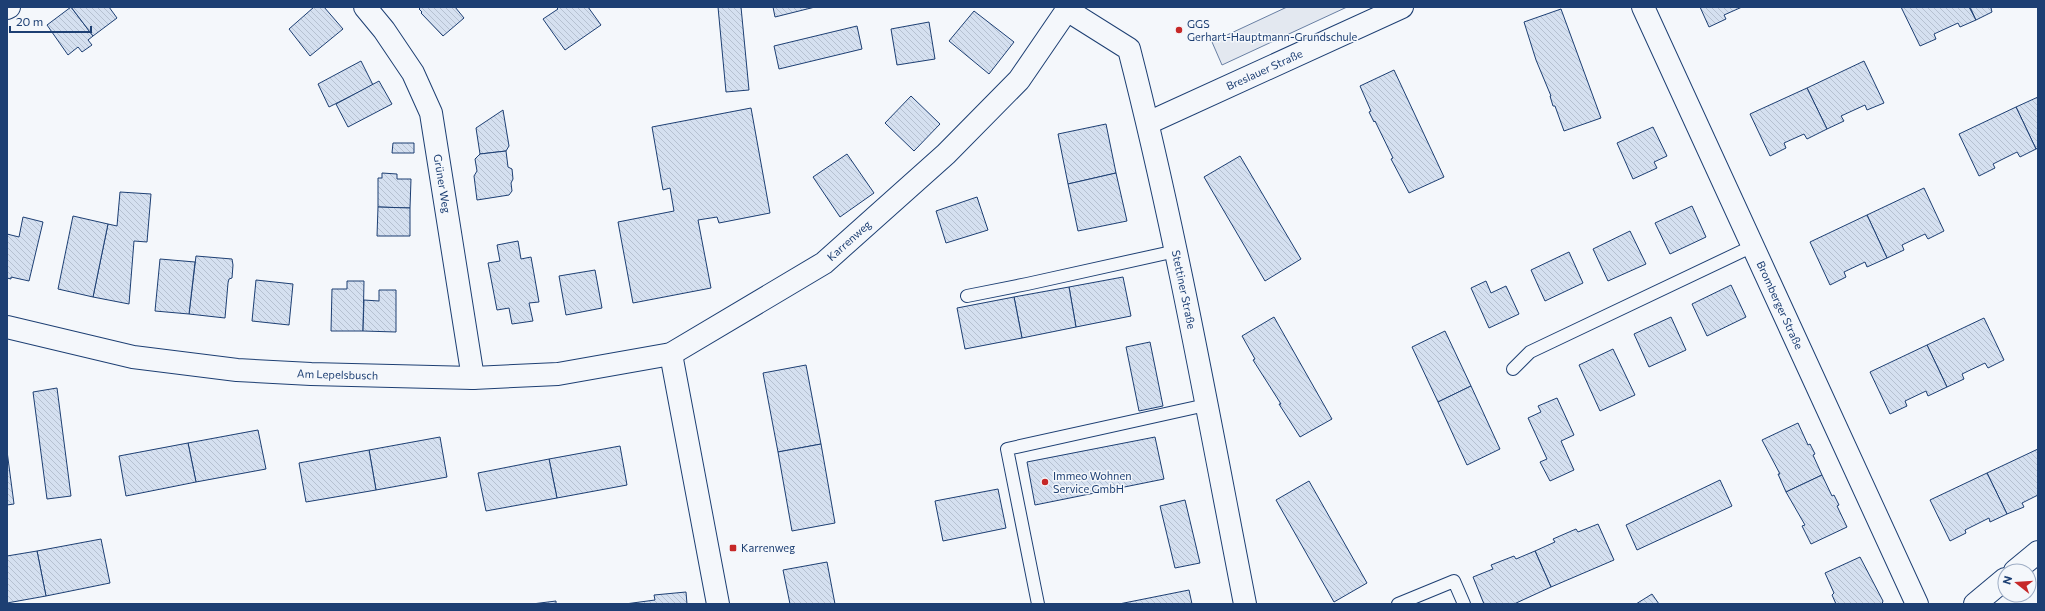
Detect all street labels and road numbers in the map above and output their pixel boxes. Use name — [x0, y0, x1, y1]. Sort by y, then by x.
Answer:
street label: Breslauer Straße — [1224, 46, 1305, 92]
street label: Grüner Weg — [432, 153, 454, 214]
street label: Karrenweg — [824, 217, 873, 263]
street label: Stettiner Straße — [1170, 249, 1199, 330]
street label: Bromberger Straße — [1754, 259, 1806, 351]
street label: Am Lepelsbusch — [297, 366, 378, 382]

